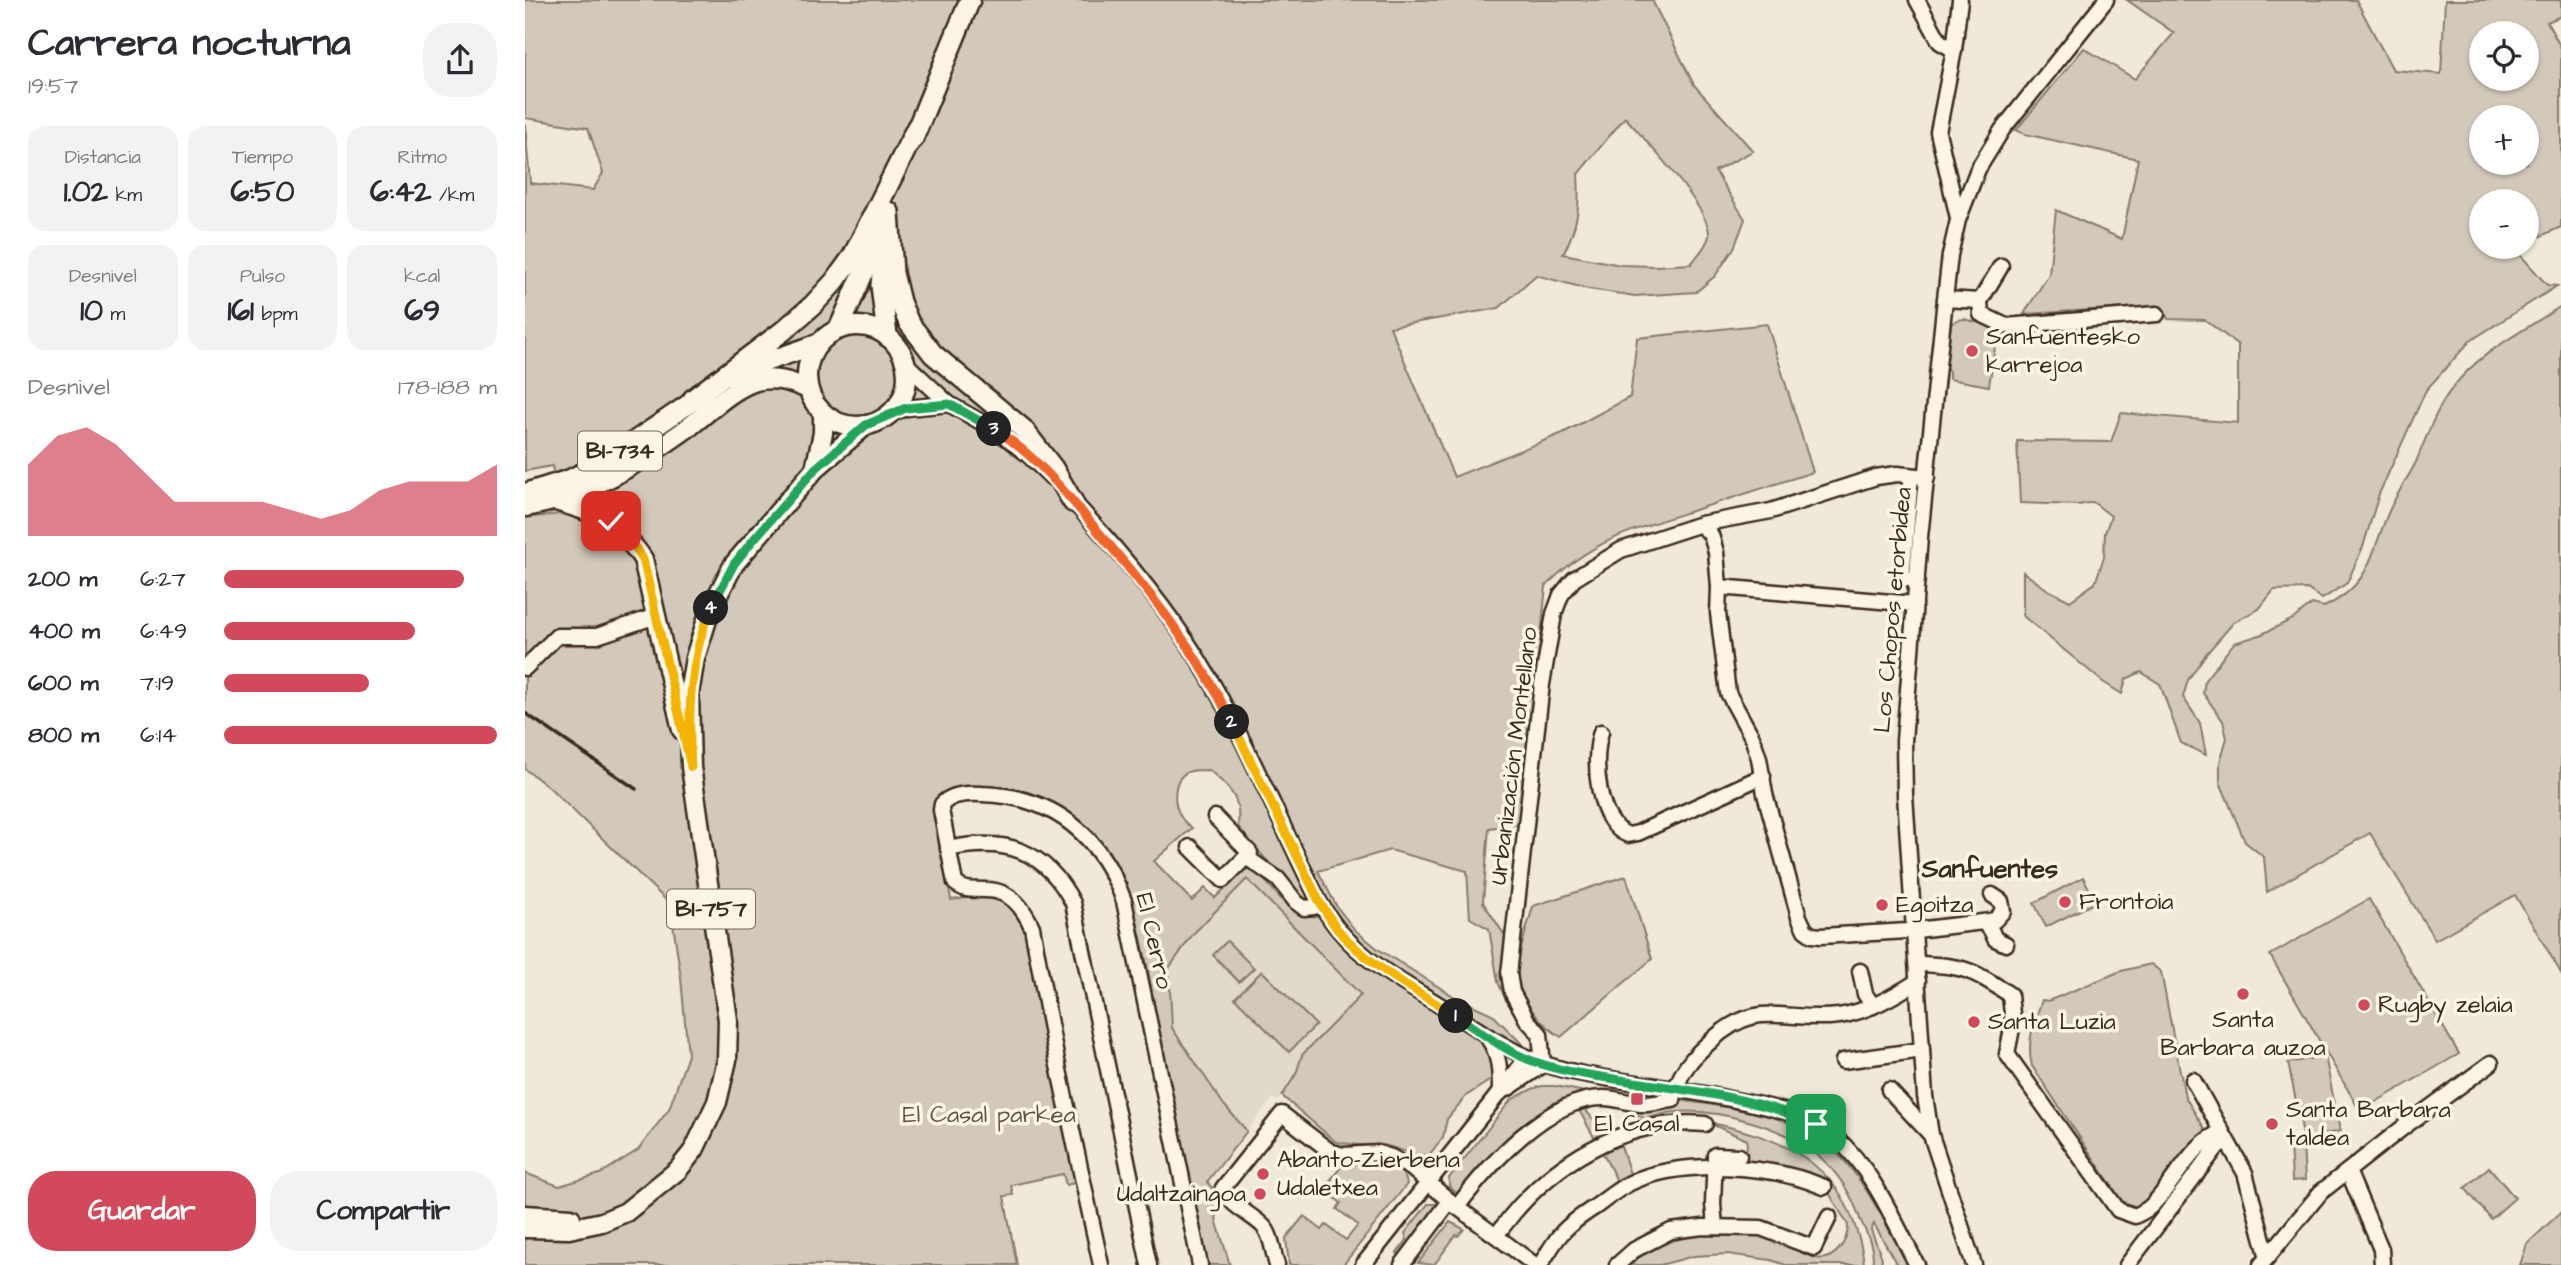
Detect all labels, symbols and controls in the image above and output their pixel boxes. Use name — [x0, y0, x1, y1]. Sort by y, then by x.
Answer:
text: Carrera nocturna — [28, 18, 351, 70]
map controls — [2469, 21, 2539, 259]
button: locate — [2469, 21, 2539, 91]
button: share — [423, 23, 497, 97]
text: 19:57 — [28, 70, 78, 102]
button: + — [2469, 105, 2539, 175]
text: Distancia — [65, 144, 141, 171]
text: Tiempo — [232, 144, 293, 171]
text: Ritmo — [397, 144, 447, 171]
text: 1.02 — [64, 171, 108, 213]
text: 6:50 — [231, 171, 294, 213]
text: 6:42 — [370, 171, 432, 213]
text: km — [108, 182, 142, 209]
text: /km — [432, 182, 474, 209]
button: − — [2469, 189, 2539, 259]
text: Desnivel — [69, 263, 137, 290]
text: Pulso — [240, 263, 285, 290]
text: kcal — [404, 263, 440, 290]
text: 10 — [80, 290, 103, 332]
text: 161 — [227, 290, 254, 332]
text: 69 — [404, 290, 440, 332]
text: m — [103, 301, 125, 328]
text: bpm — [254, 301, 298, 328]
place label: Sanfuentesko karrejoa — [1986, 320, 2141, 382]
marker: Sanfuentesko karrejoa — [1964, 343, 1980, 359]
text: Desnivel — [28, 371, 110, 403]
text: 178–188 m — [398, 371, 497, 403]
pin: 3 — [977, 412, 1011, 446]
text: 3 — [989, 415, 998, 442]
road number: BI-734 — [578, 432, 662, 471]
street label: Los Chopos etorbidea — [1865, 486, 1921, 734]
pin — [581, 491, 641, 551]
icon: check — [592, 502, 630, 540]
text: 200 m — [28, 563, 97, 595]
text: 6:27 — [140, 563, 186, 595]
pin: 4 — [693, 590, 729, 626]
text: 4 — [704, 594, 717, 621]
text: 400 m — [28, 615, 100, 647]
text: 6:49 — [140, 615, 187, 647]
street label: Urbanización Montellano — [1481, 625, 1547, 887]
text: 600 m — [28, 667, 99, 699]
text: 7:19 — [140, 667, 174, 699]
pin: 2 — [1215, 704, 1249, 740]
text: 2 — [1226, 708, 1237, 735]
text: 800 m — [28, 719, 99, 751]
text: 6:14 — [140, 719, 177, 751]
district label: Sanfuentes — [1921, 851, 2058, 887]
place label: Frontoia — [2079, 885, 2173, 919]
place label: Egoitza — [1896, 888, 1974, 923]
road number: BI-757 — [667, 890, 755, 928]
street label: El Cerro — [1126, 890, 1182, 993]
marker: Frontoia — [2057, 894, 2073, 910]
marker: Egoitza — [1874, 897, 1890, 913]
marker: Santa Barbara auzoa — [2235, 986, 2251, 1002]
place label: Rugby zelaia — [2378, 988, 2513, 1023]
marker: Rugby zelaia — [2356, 997, 2372, 1013]
pin: 1 — [1439, 998, 1473, 1034]
text: 1 — [1454, 1002, 1457, 1029]
place label: Santa Barbara auzoa — [2160, 1003, 2326, 1065]
place label: Santa Luzia — [1988, 1005, 2116, 1039]
marker: Santa Luzia — [1966, 1014, 1982, 1030]
marker: El Casal — [1629, 1091, 1645, 1107]
place label: Santa Barbara taldea — [2286, 1093, 2451, 1155]
pin — [1786, 1094, 1846, 1154]
park label: El Casal parkea — [902, 1098, 1076, 1132]
icon: arrive — [1797, 1105, 1835, 1143]
place label: El Casal — [1595, 1107, 1679, 1141]
marker: Santa Barbara taldea — [2264, 1116, 2280, 1132]
place label: Abanto-Zierbena Udaletxea — [1277, 1143, 1460, 1205]
marker: Abanto-Zierbena Udaletxea — [1255, 1166, 1271, 1182]
button: Guardar — [28, 1171, 256, 1251]
button: Compartir — [270, 1171, 497, 1251]
place label: Udaltzaingoa — [1117, 1177, 1246, 1212]
marker: Udaltzaingoa — [1252, 1186, 1268, 1202]

